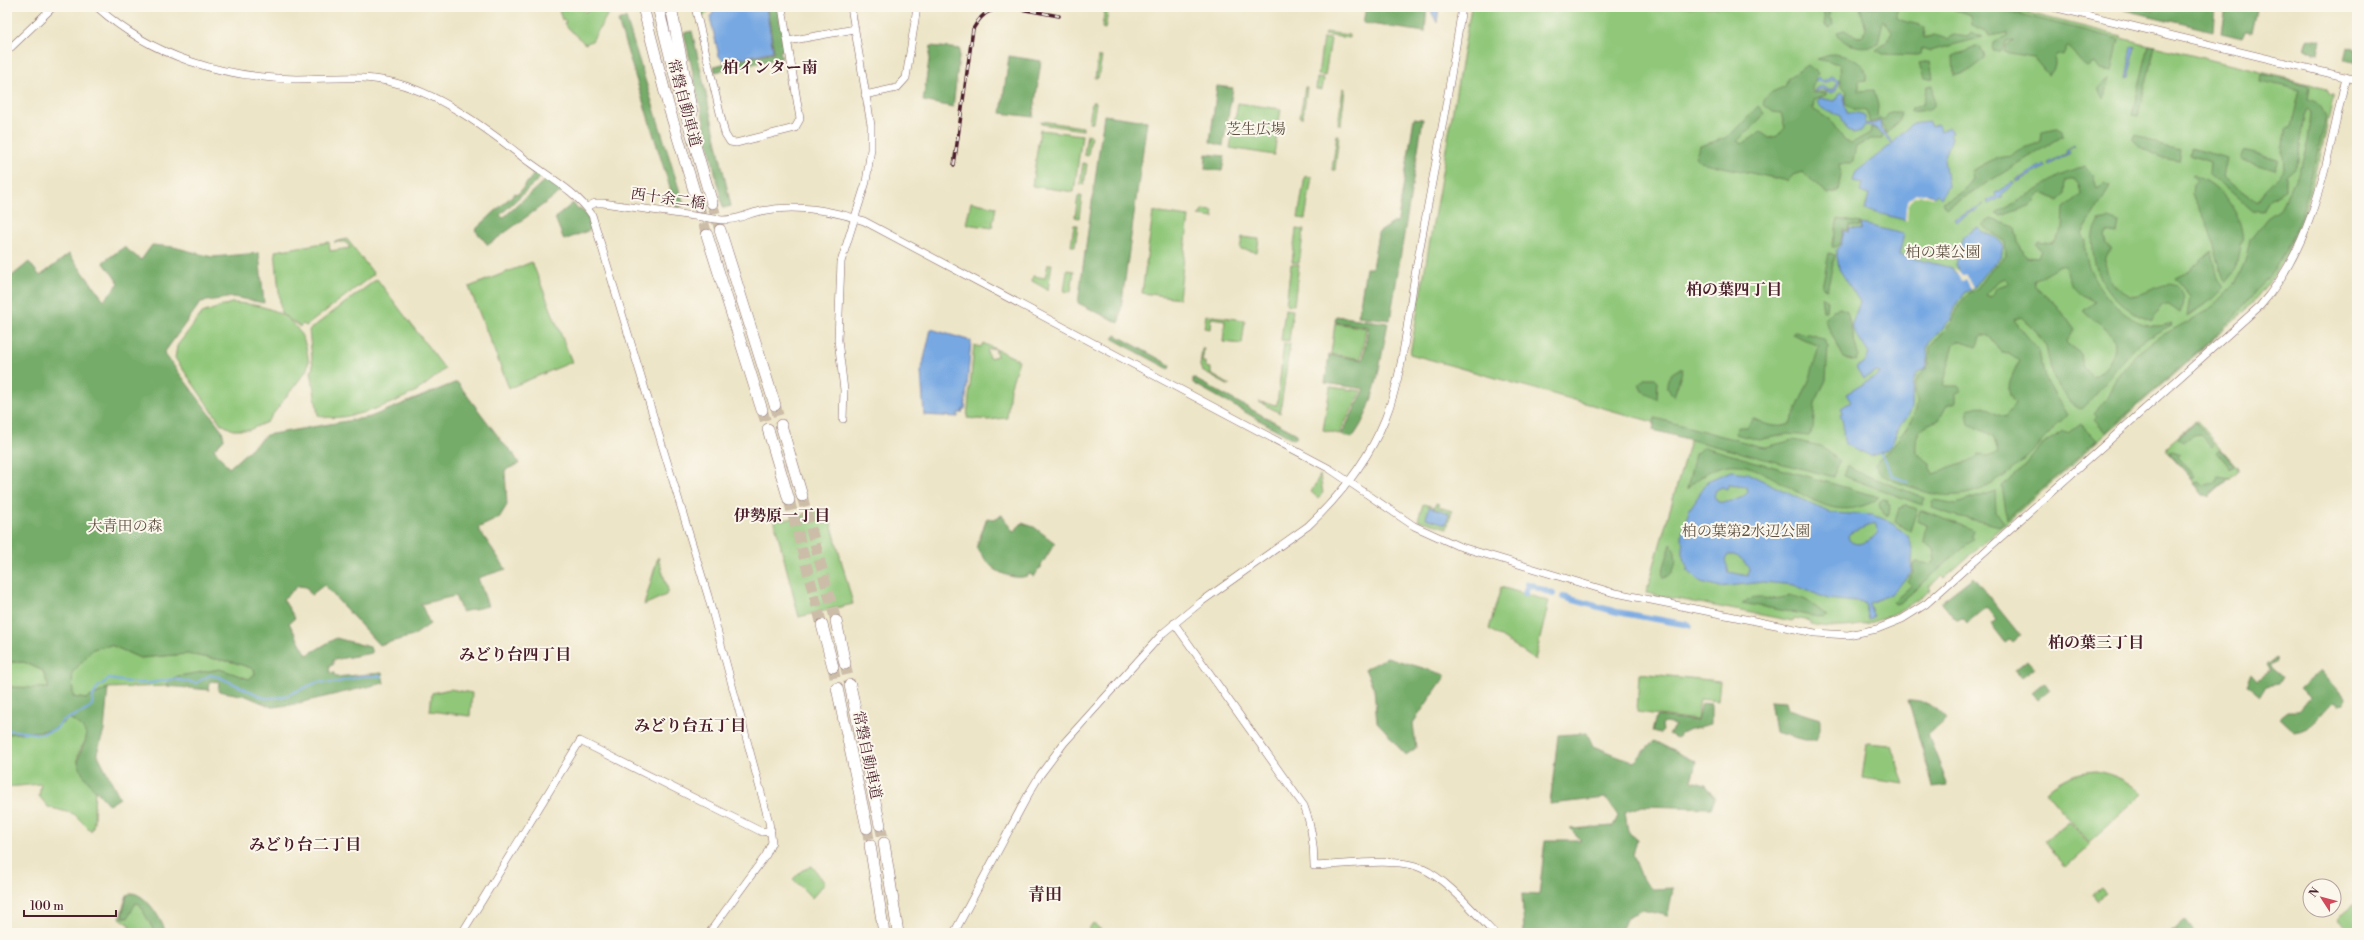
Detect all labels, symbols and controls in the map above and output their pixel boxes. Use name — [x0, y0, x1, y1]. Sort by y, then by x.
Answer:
street label: 常磐自動車道 — [663, 57, 705, 149]
district label: 柏インター南 — [722, 58, 818, 78]
park label: 芝生広場 — [1226, 120, 1286, 139]
street label: 西十余二橋 — [630, 184, 706, 214]
park label: 柏の葉公園 — [1905, 243, 1981, 262]
district label: 柏の葉四丁目 — [1686, 280, 1782, 300]
district label: 伊勢原一丁目 — [734, 506, 830, 526]
park label: 大青田の森 — [87, 517, 163, 536]
park label: 柏の葉第2水辺公園 — [1682, 522, 1810, 541]
district label: 柏の葉三丁目 — [2048, 633, 2144, 653]
district label: みどり台四丁目 — [459, 645, 571, 665]
street label: 常磐自動車道 — [848, 709, 886, 801]
district label: みどり台五丁目 — [634, 716, 746, 736]
district label: みどり台二丁目 — [249, 835, 361, 855]
north arrow — [2302, 878, 2342, 918]
district label: 青田 — [1028, 884, 1062, 906]
text: N — [2306, 885, 2323, 900]
scale bar — [24, 892, 116, 918]
text: 100 m — [30, 899, 64, 914]

